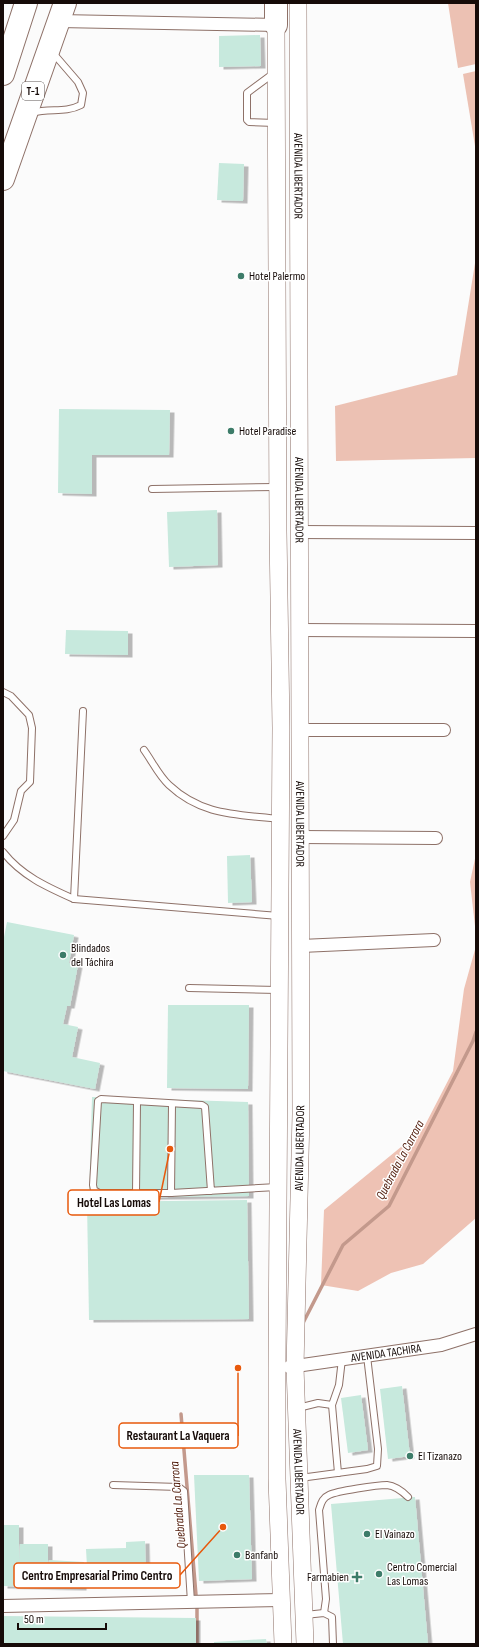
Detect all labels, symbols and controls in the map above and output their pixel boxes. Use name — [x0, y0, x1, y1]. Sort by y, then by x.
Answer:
road number: T-1 — [22, 82, 44, 100]
street label: AVENIDA LIBERTADOR — [291, 132, 306, 219]
place label: Hotel Palermo — [249, 269, 305, 284]
marker: Hotel Palermo — [236, 271, 246, 281]
place label: Hotel Paradise — [239, 424, 297, 439]
marker: Hotel Paradise — [226, 426, 236, 436]
street label: AVENIDA LIBERTADOR — [292, 456, 307, 543]
street label: AVENIDA LIBERTADOR — [293, 780, 308, 867]
place label: Blindados del Táchira — [71, 941, 114, 970]
marker: Blindados del Táchira — [58, 950, 68, 960]
street label: AVENIDA LIBERTADOR — [292, 1104, 308, 1192]
water label: Quebrada La Carrora — [372, 1117, 428, 1202]
callout: Hotel Las Lomas — [68, 1190, 159, 1215]
text: Hotel Las Lomas — [77, 1195, 151, 1211]
street label: AVENIDA TACHIRA — [349, 1340, 423, 1366]
callout: Restaurant La Vaquera — [119, 1423, 238, 1448]
text: Restaurant La Vaquera — [126, 1428, 230, 1444]
street label: AVENIDA LIBERTADOR — [290, 1428, 308, 1516]
place label: El Tizanazo — [418, 1449, 462, 1464]
marker: El Tizanazo — [405, 1451, 415, 1461]
water label: Quebrada La Carrora — [166, 1460, 190, 1549]
place label: El Vainazo — [375, 1527, 415, 1542]
marker: El Vainazo — [362, 1529, 372, 1539]
place label: Banfanb — [245, 1548, 278, 1563]
marker: Banfanb — [232, 1550, 242, 1560]
place label: Centro Comercial Las Lomas — [387, 1560, 457, 1589]
callout: Centro Empresarial Primo Centro — [14, 1563, 180, 1588]
text: Centro Empresarial Primo Centro — [22, 1568, 173, 1584]
marker: Centro Comercial Las Lomas — [374, 1569, 384, 1579]
place label: Farmabien — [307, 1570, 349, 1585]
marker: Farmabien — [352, 1572, 362, 1582]
scale bar — [18, 1605, 106, 1631]
text: 50 m — [24, 1612, 44, 1627]

